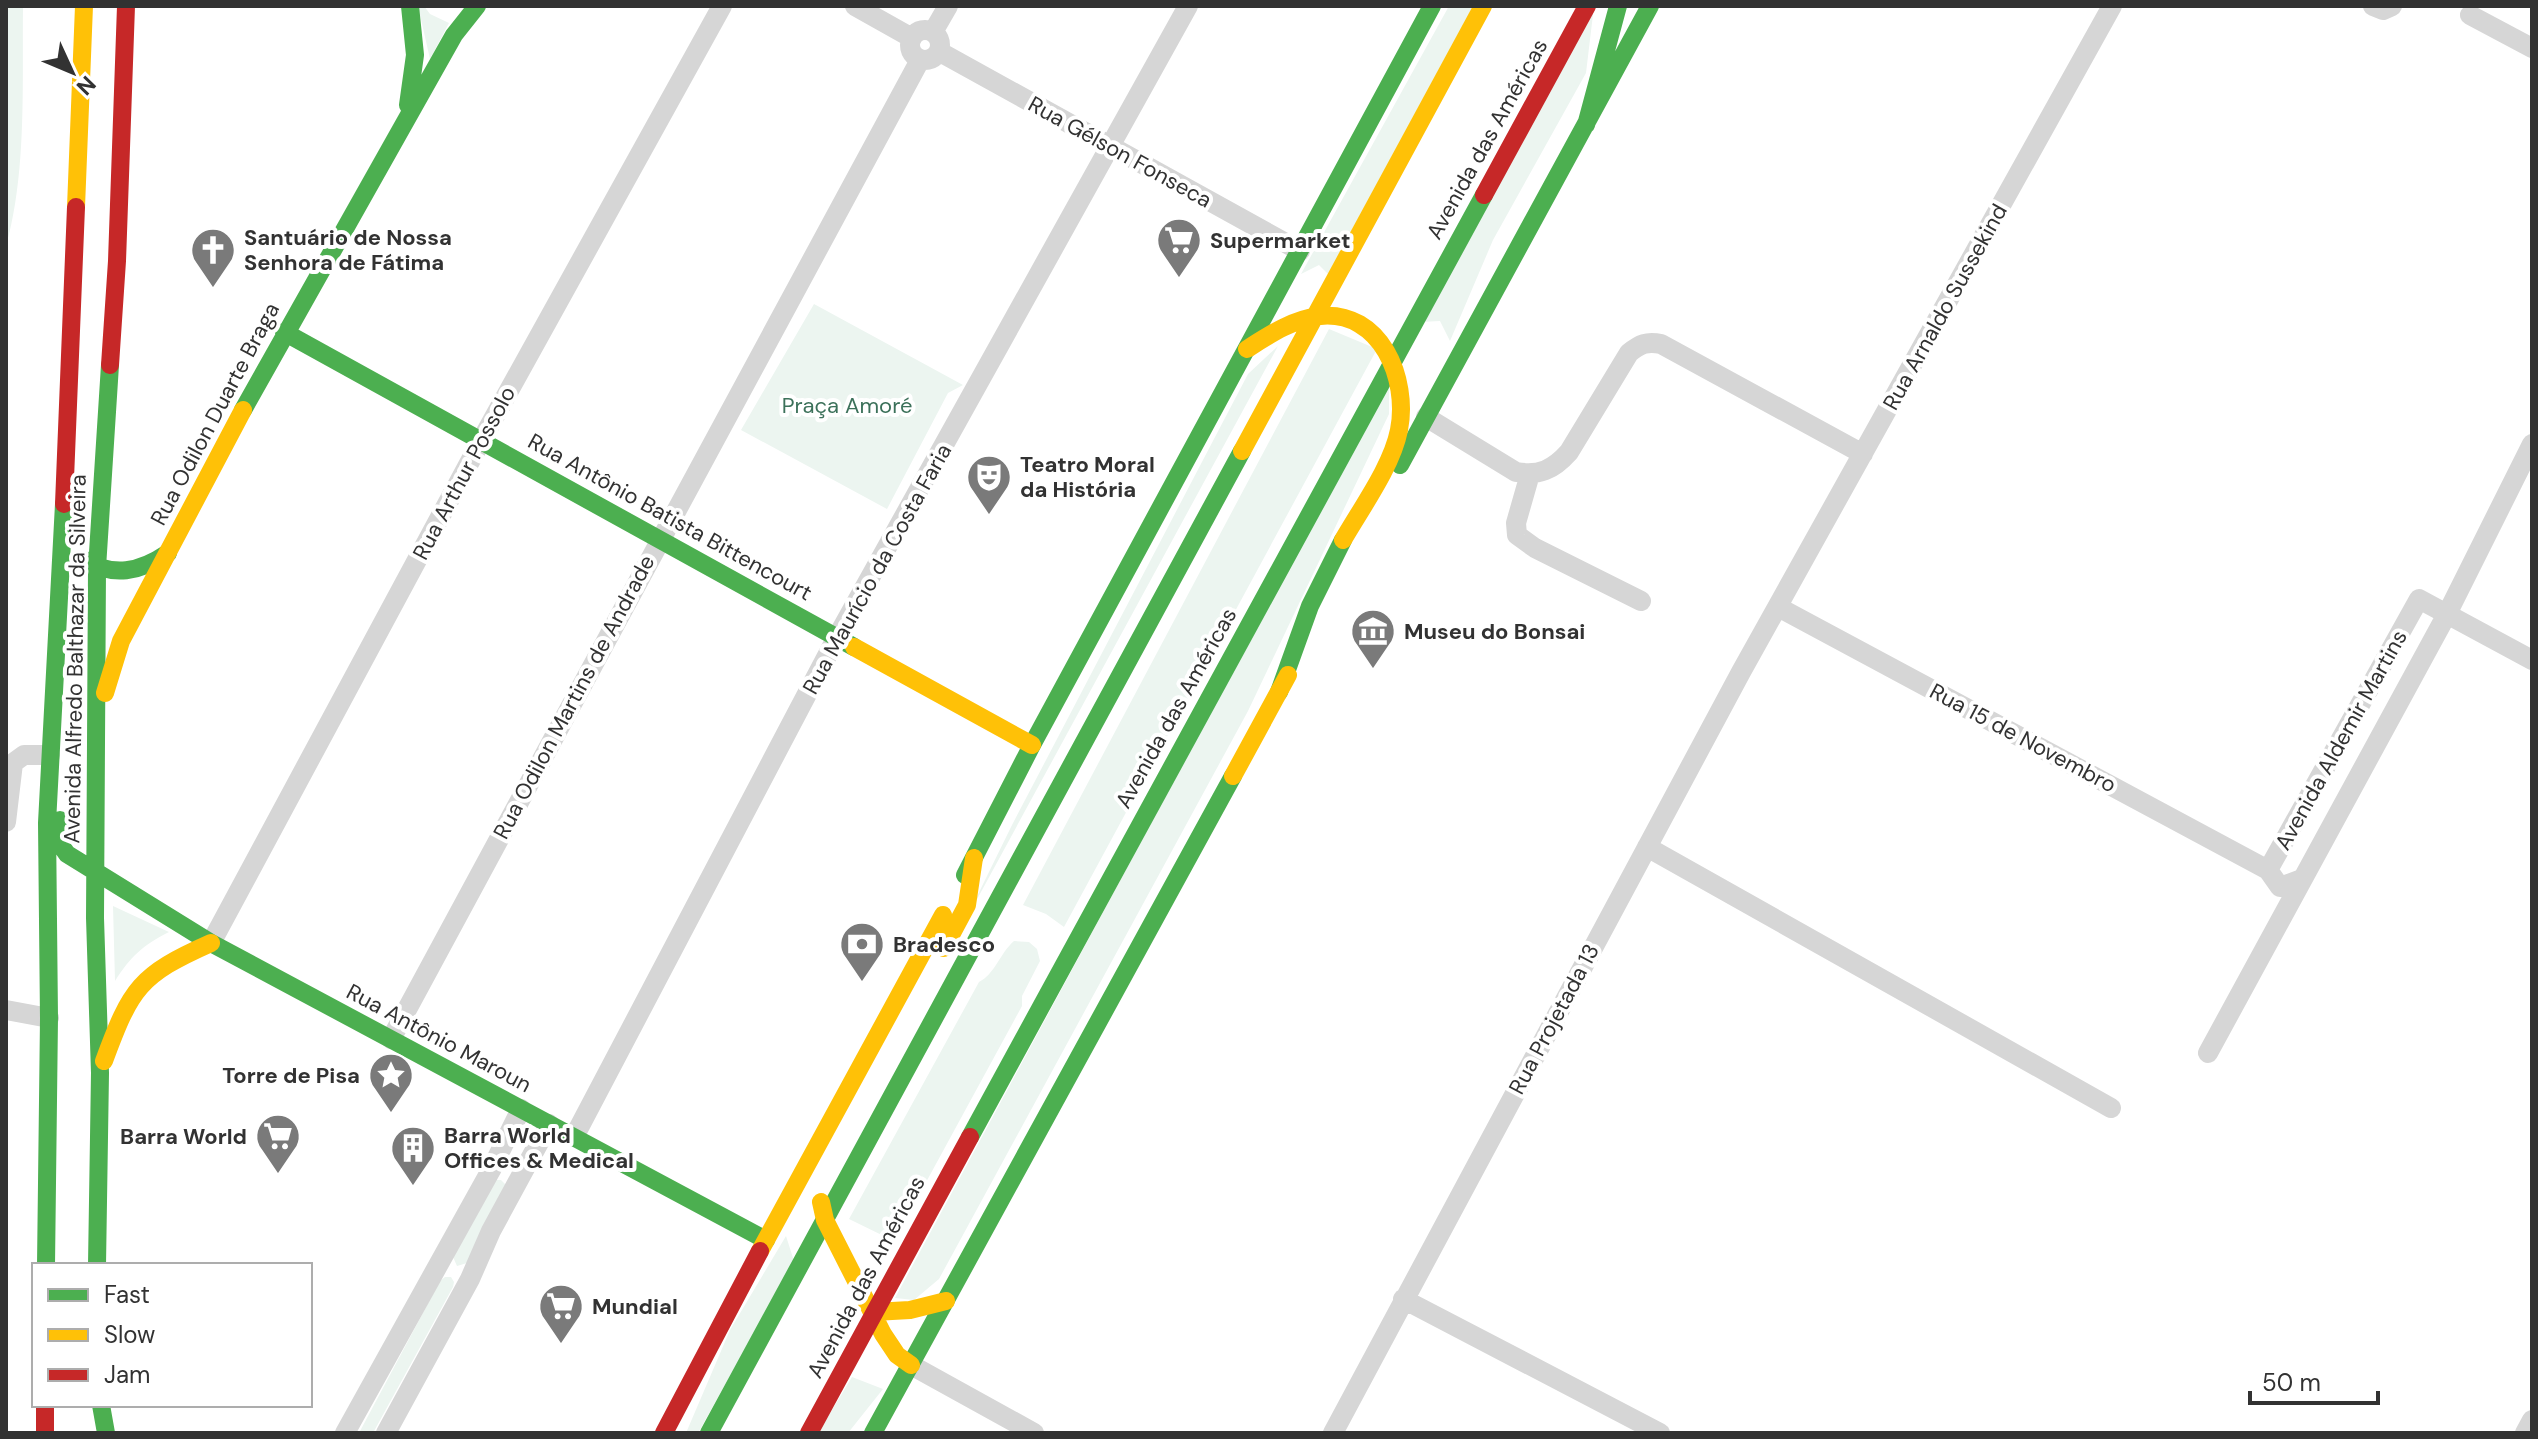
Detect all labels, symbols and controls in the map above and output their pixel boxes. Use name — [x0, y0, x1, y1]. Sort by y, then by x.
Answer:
north arrow — [32, 32, 112, 112]
street label: Avenida das Américas — [1420, 34, 1554, 244]
text: N — [70, 70, 102, 101]
street label: Rua Gélson Fonseca — [1023, 90, 1217, 214]
street label: Rua Arnaldo Sussekind — [1876, 199, 2014, 415]
supermarket icon: Supermarket — [1155, 216, 1203, 279]
place label: Santuário de Nossa Senhora de Fátima — [244, 223, 452, 277]
church icon: Santuário de Nossa Senhora de Fátima — [189, 226, 237, 289]
place label: Supermarket — [1210, 226, 1351, 255]
street label: Rua Odilon Duarte Braga — [144, 298, 286, 530]
street label: Rua Arthur Possolo — [406, 381, 522, 565]
park label: Praça Amoré — [782, 391, 912, 420]
street label: Rua Antônio Batista Bittencourt — [523, 427, 817, 607]
street label: Rua Maurício da Costa Faria — [796, 439, 958, 699]
place label: Teatro Moral da História — [1020, 450, 1155, 504]
theatre icon: Teatro Moral da História — [965, 453, 1013, 516]
street label: Avenida Alfredo Balthazar da Silveira — [57, 474, 93, 844]
street label: Rua Odilon Martins de Andrade — [487, 550, 661, 844]
street label: Avenida das Américas — [1109, 603, 1243, 813]
museum icon: Museu do Bonsai — [1349, 607, 1397, 670]
place label: Museu do Bonsai — [1404, 617, 1585, 646]
street label: Avenida Aldemir Martins — [2268, 625, 2414, 855]
street label: Rua 15 de Novembro — [1925, 677, 2121, 799]
bank icon: Bradesco — [838, 920, 886, 983]
place label: Bradesco — [893, 930, 995, 959]
street label: Rua Projetada 13 — [1502, 939, 1606, 1099]
street label: Rua Antônio Maroun — [342, 977, 536, 1099]
place icon: Torre de Pisa — [367, 1051, 415, 1114]
place label: Torre de Pisa — [222, 1061, 360, 1090]
supermarket icon: Barra World — [254, 1112, 302, 1175]
place label: Barra World Offices & Medical — [444, 1121, 634, 1175]
place label: Barra World — [120, 1122, 247, 1151]
building icon: Barra World Offices & Medical — [389, 1124, 437, 1187]
street label: Avenida das Américas — [800, 1171, 932, 1383]
legend — [32, 1263, 312, 1407]
text: Fast — [104, 1279, 150, 1310]
supermarket icon: Mundial — [537, 1282, 585, 1345]
place label: Mundial — [592, 1292, 678, 1321]
text: Slow — [104, 1319, 155, 1350]
scale bar — [2250, 1355, 2378, 1405]
text: Jam — [104, 1359, 150, 1390]
text: 50 m — [2262, 1367, 2321, 1398]

